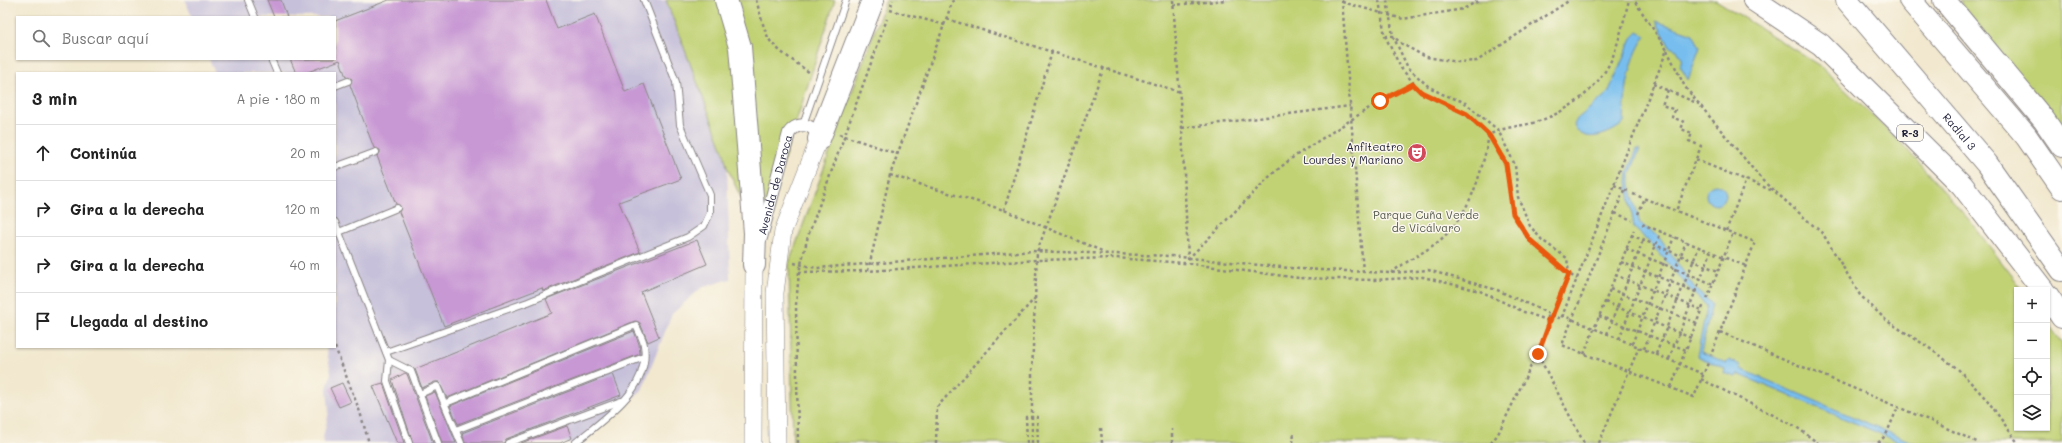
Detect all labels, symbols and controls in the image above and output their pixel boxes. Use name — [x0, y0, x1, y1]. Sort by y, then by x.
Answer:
search box — [16, 16, 336, 60]
icon: search — [30, 27, 52, 49]
text: Buscar aquí — [62, 28, 149, 48]
text: 3 min — [32, 87, 77, 109]
text: A pie · 180 m — [237, 90, 320, 107]
route start — [1371, 92, 1389, 110]
street label: Radial 3 — [1940, 110, 1980, 153]
road number: R-3 — [1897, 125, 1923, 141]
street label: Avenida de Daroca — [754, 133, 795, 236]
place label: Anfiteatro Lourdes y Mariano — [1303, 139, 1403, 167]
icon: ahead — [32, 142, 54, 164]
theatre icon: Anfiteatro Lourdes y Mariano — [1406, 142, 1428, 164]
text: Continúa — [70, 143, 137, 163]
text: 20 m — [290, 144, 320, 161]
icon: right — [32, 198, 54, 220]
text: Gira a la derecha — [70, 199, 204, 219]
text: 120 m — [284, 200, 320, 217]
park label: Parque Cuña Verde de Vicálvaro — [1373, 207, 1479, 235]
icon: right — [32, 254, 54, 276]
text: Gira a la derecha — [70, 255, 204, 275]
text: 40 m — [290, 256, 320, 273]
map controls — [2014, 287, 2050, 431]
button: + — [2014, 287, 2050, 323]
icon: arrive — [32, 310, 54, 332]
text: Llegada al destino — [70, 311, 208, 331]
button: − — [2014, 323, 2050, 359]
route end — [1529, 345, 1547, 363]
button: locate — [2014, 359, 2050, 395]
button: layers — [2014, 395, 2050, 431]

